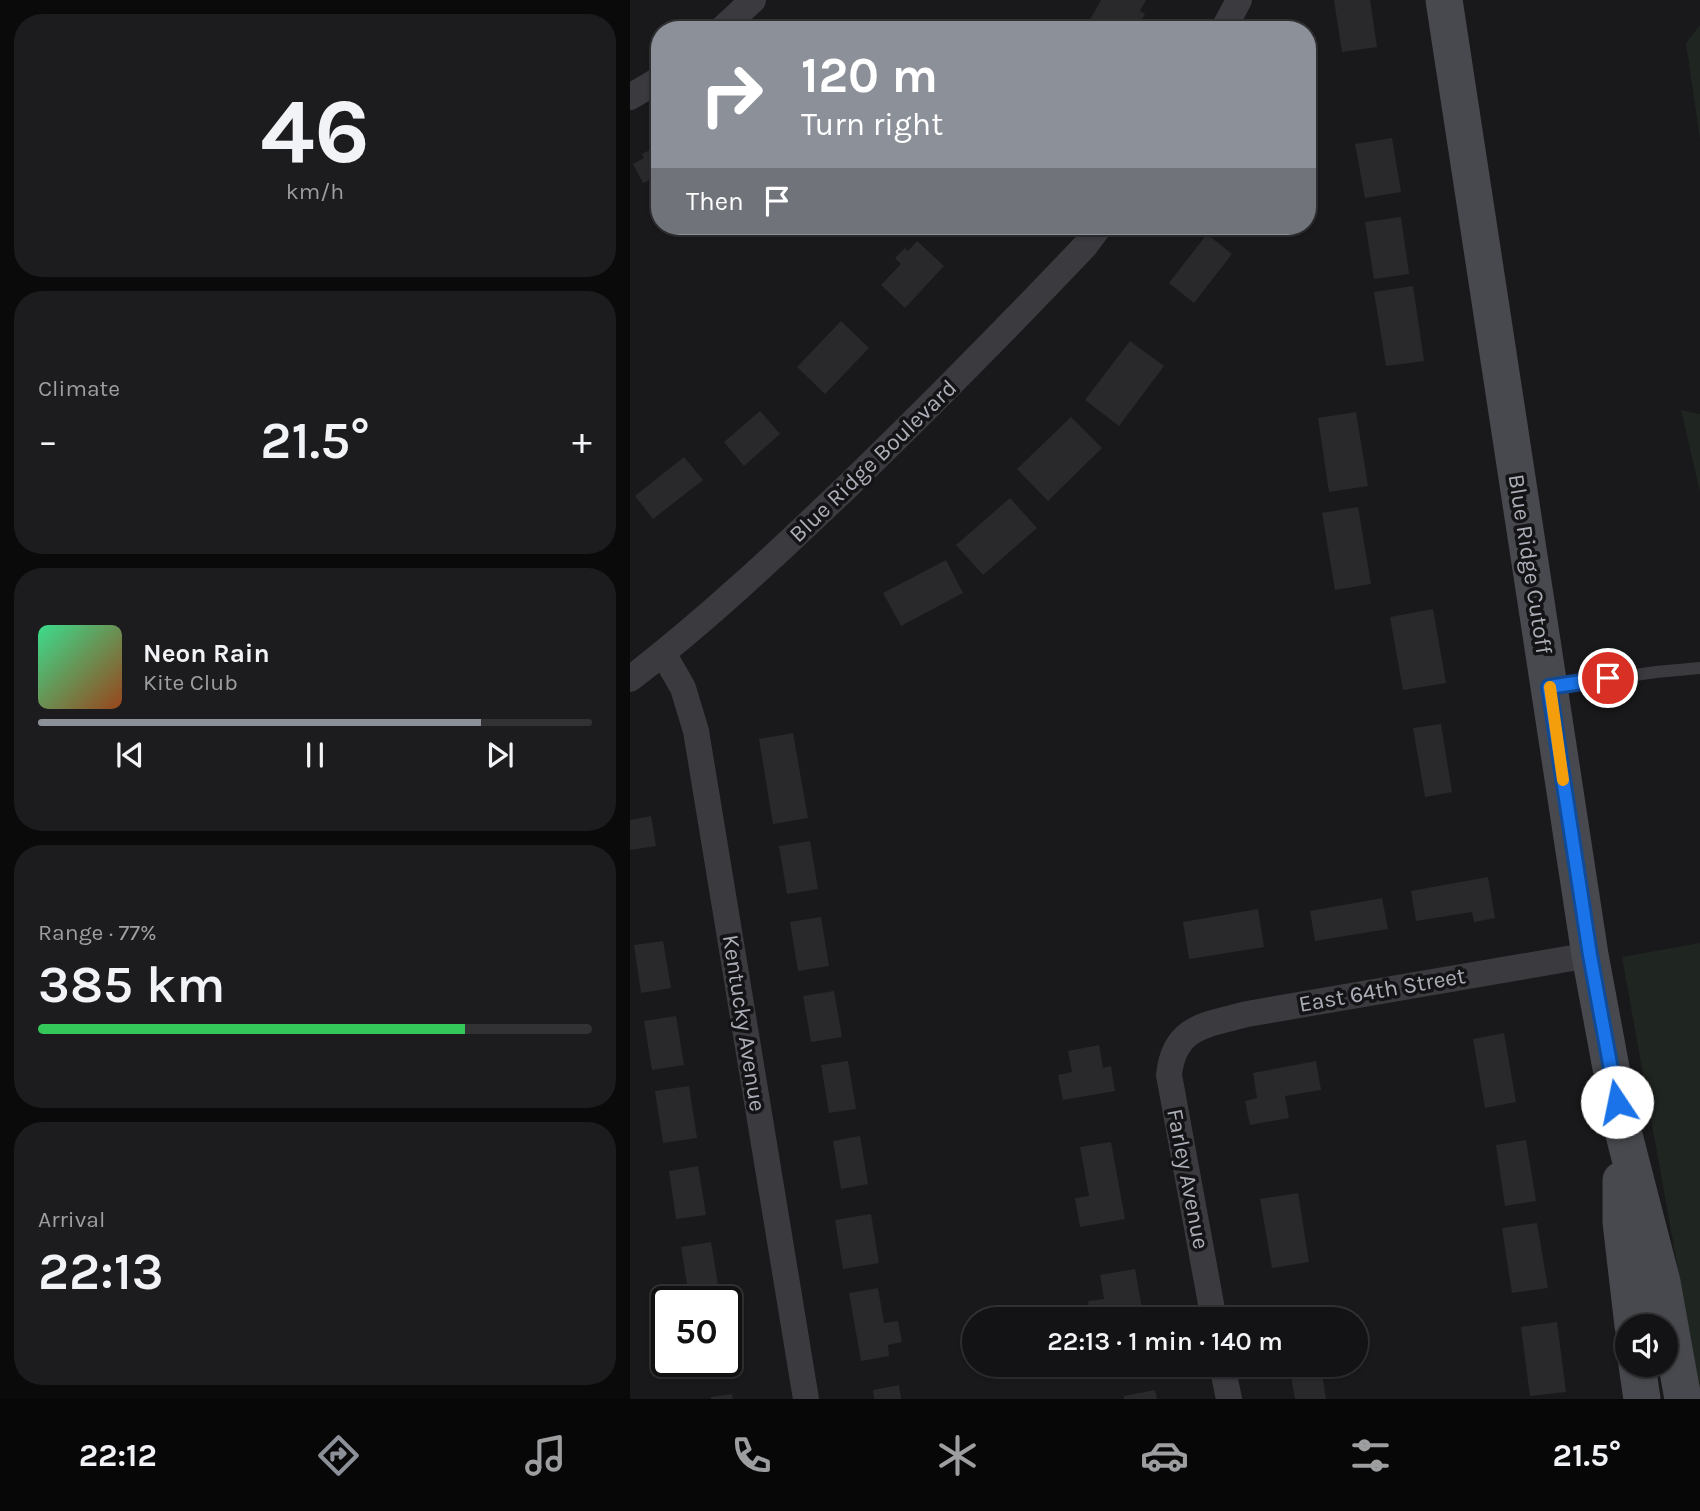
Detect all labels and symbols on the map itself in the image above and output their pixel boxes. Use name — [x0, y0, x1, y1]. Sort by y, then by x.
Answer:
street label: Blue Ridge Boulevard — [784, 374, 962, 548]
street label: Blue Ridge Cutoff — [1502, 472, 1558, 656]
pin — [1578, 648, 1638, 708]
street label: Kentucky Avenue — [717, 933, 771, 1113]
street label: East 64th Street — [1296, 962, 1468, 1018]
position arrow — [1580, 1065, 1654, 1139]
street label: Farley Avenue — [1161, 1106, 1215, 1252]
speed limit sign: 50 — [651, 1286, 742, 1377]

